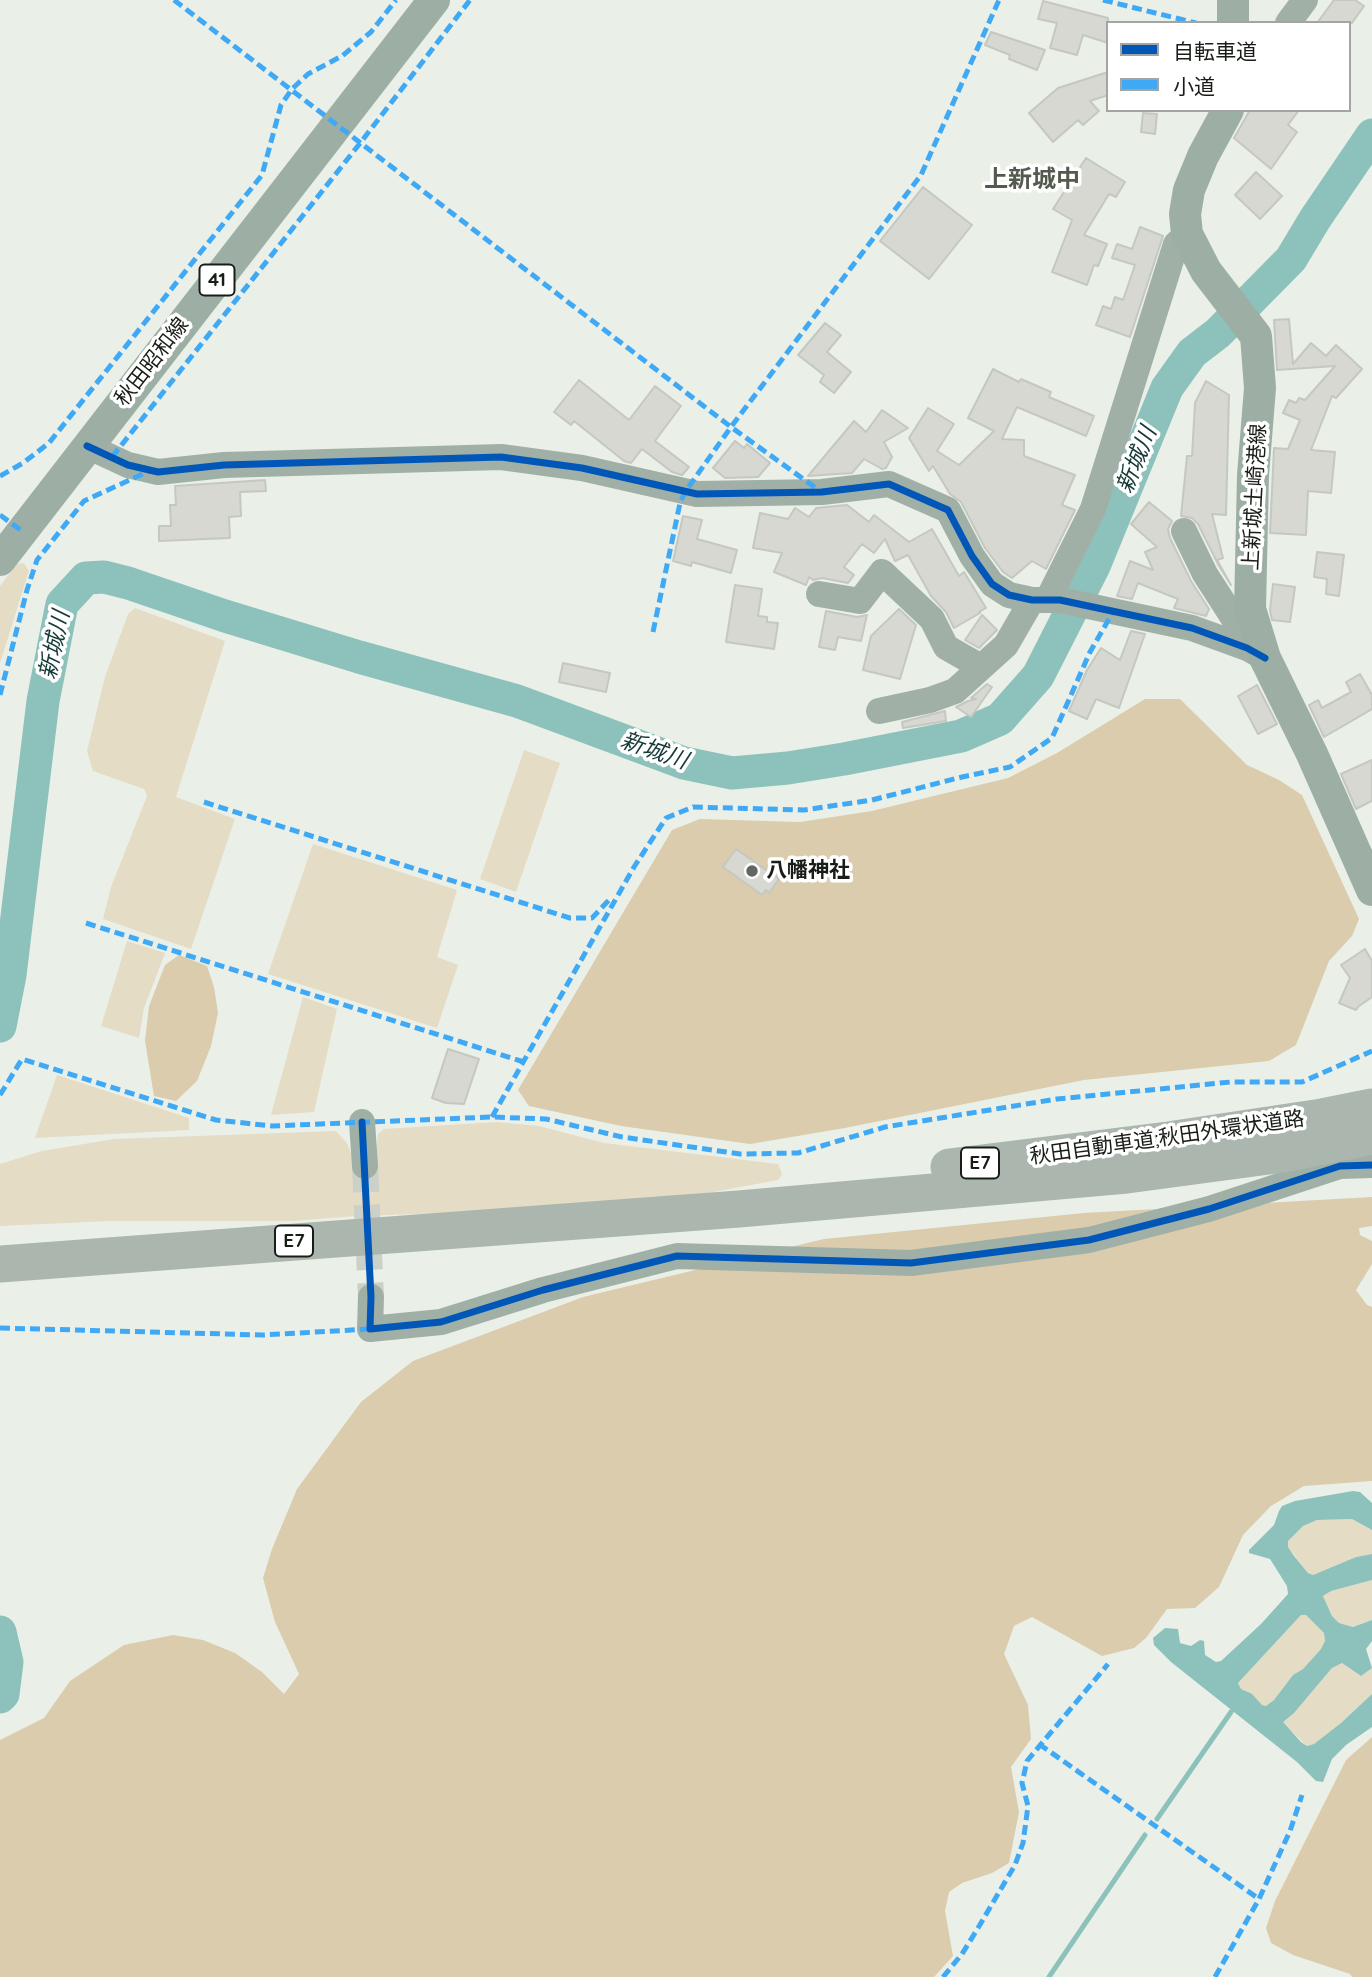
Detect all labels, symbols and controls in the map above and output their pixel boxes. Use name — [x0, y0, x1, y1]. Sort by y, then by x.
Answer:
legend — [1106, 21, 1351, 112]
text: 自転車道 — [1173, 38, 1257, 64]
text: 小道 — [1173, 73, 1215, 99]
district label: 上新城中 — [984, 166, 1080, 194]
road number: 41 — [200, 264, 234, 296]
street label: 秋田昭和線 — [110, 313, 194, 411]
water label: 新城川 — [1111, 423, 1163, 497]
street label: 上新城土崎港線 — [1239, 423, 1271, 571]
water label: 新城川 — [34, 608, 76, 682]
water label: 新城川 — [617, 727, 691, 775]
place label: 八幡神社 — [766, 858, 850, 884]
marker: 八幡神社 — [744, 863, 760, 879]
street label: 秋田自動車道;秋田外環状道路 — [1028, 1106, 1306, 1170]
road number: E7 — [961, 1148, 999, 1178]
road number: E7 — [275, 1226, 313, 1256]

